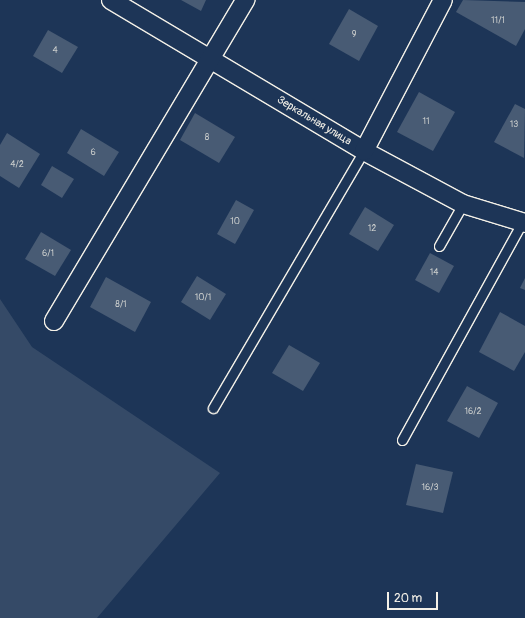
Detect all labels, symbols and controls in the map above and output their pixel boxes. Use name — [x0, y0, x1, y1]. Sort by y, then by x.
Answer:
house number: 11/1 — [491, 16, 505, 26]
house number: 9 — [352, 30, 356, 40]
house number: 4 — [52, 46, 58, 56]
street label: Зеркальная улица — [274, 94, 354, 148]
house number: 11 — [422, 117, 430, 127]
house number: 13 — [510, 120, 518, 130]
house number: 8 — [205, 133, 209, 143]
house number: 6 — [90, 148, 96, 158]
house number: 4/2 — [10, 160, 24, 170]
house number: 10 — [230, 217, 240, 227]
house number: 12 — [368, 224, 376, 234]
house number: 6/1 — [42, 249, 54, 259]
house number: 14 — [430, 268, 438, 278]
house number: 10/1 — [195, 293, 211, 303]
house number: 8/1 — [115, 300, 127, 310]
house number: 16/2 — [464, 407, 482, 417]
house number: 16/3 — [421, 483, 439, 493]
scale bar — [389, 584, 440, 610]
text: 20 m — [394, 591, 422, 606]

